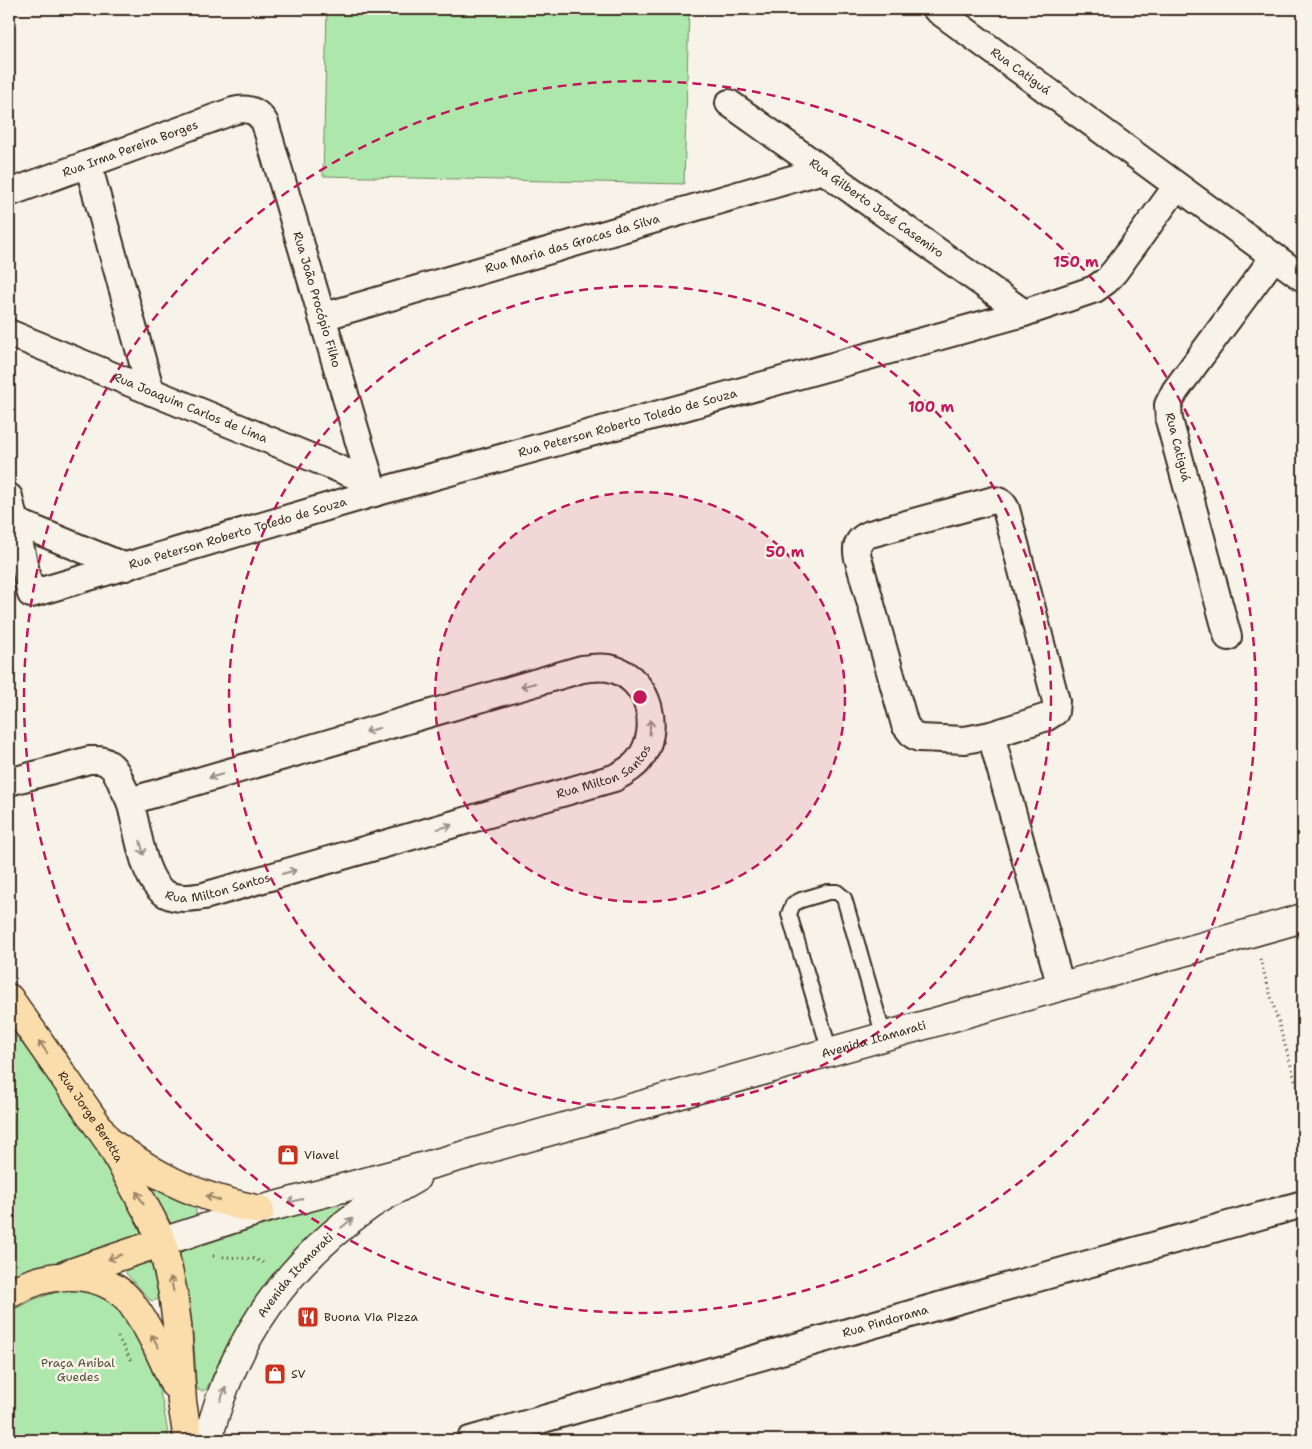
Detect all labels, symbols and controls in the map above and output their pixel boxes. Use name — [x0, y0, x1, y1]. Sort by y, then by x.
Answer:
street label: Rua Catiguá — [987, 44, 1054, 99]
street label: Rua Irma Pereira Borges — [60, 117, 200, 181]
street label: Rua Gilberto José Casemiro — [806, 155, 947, 261]
street label: Rua Maria das Gracas da Silva — [483, 210, 662, 277]
street label: Rua João Procópio Filho — [289, 230, 345, 369]
text: 150 m — [1053, 252, 1099, 272]
street label: Rua Joaquim Carlos de Lima — [110, 369, 270, 447]
street label: Rua Peterson Roberto Toledo de Souza — [516, 385, 739, 461]
text: 100 m — [908, 397, 954, 417]
street label: Rua Catiguá — [1162, 411, 1194, 484]
street label: Rua Peterson Roberto Toledo de Souza — [127, 493, 349, 573]
text: 50 m — [766, 542, 805, 562]
one-way arrow — [521, 681, 537, 690]
centre of rings — [631, 688, 649, 706]
one-way arrow — [646, 720, 655, 736]
one-way arrow — [365, 726, 381, 736]
street label: Rua Milton Santos — [554, 742, 654, 802]
one-way arrow — [209, 771, 225, 781]
one-way arrow — [436, 821, 452, 831]
one-way arrow — [138, 840, 147, 856]
one-way arrow — [280, 866, 296, 876]
street label: Rua Milton Santos — [163, 869, 272, 906]
street label: Avenida Itamarati — [819, 1017, 928, 1062]
one-way arrow — [38, 1040, 48, 1054]
street label: Rua Jorge Beretta — [54, 1068, 127, 1165]
shop icon: Viavel — [276, 1143, 300, 1167]
place label: Viavel — [304, 1147, 339, 1163]
one-way arrow — [135, 1191, 144, 1206]
one-way arrow — [205, 1193, 221, 1202]
one-way arrow — [288, 1196, 304, 1206]
one-way arrow — [340, 1218, 354, 1228]
street label: Avenida Itamarati — [254, 1229, 337, 1321]
one-way arrow — [108, 1253, 123, 1262]
one-way arrow — [166, 1276, 176, 1292]
street label: Rua Pindorama — [841, 1301, 931, 1341]
restaurant icon: Buona Via Pizza — [296, 1305, 320, 1329]
place label: Buona Via Pizza — [324, 1309, 419, 1325]
one-way arrow — [149, 1335, 159, 1349]
park label: Praça Aníbal Guedes — [41, 1355, 115, 1385]
shop icon: SV — [263, 1362, 287, 1386]
place label: SV — [291, 1366, 306, 1382]
one-way arrow — [218, 1386, 228, 1402]

